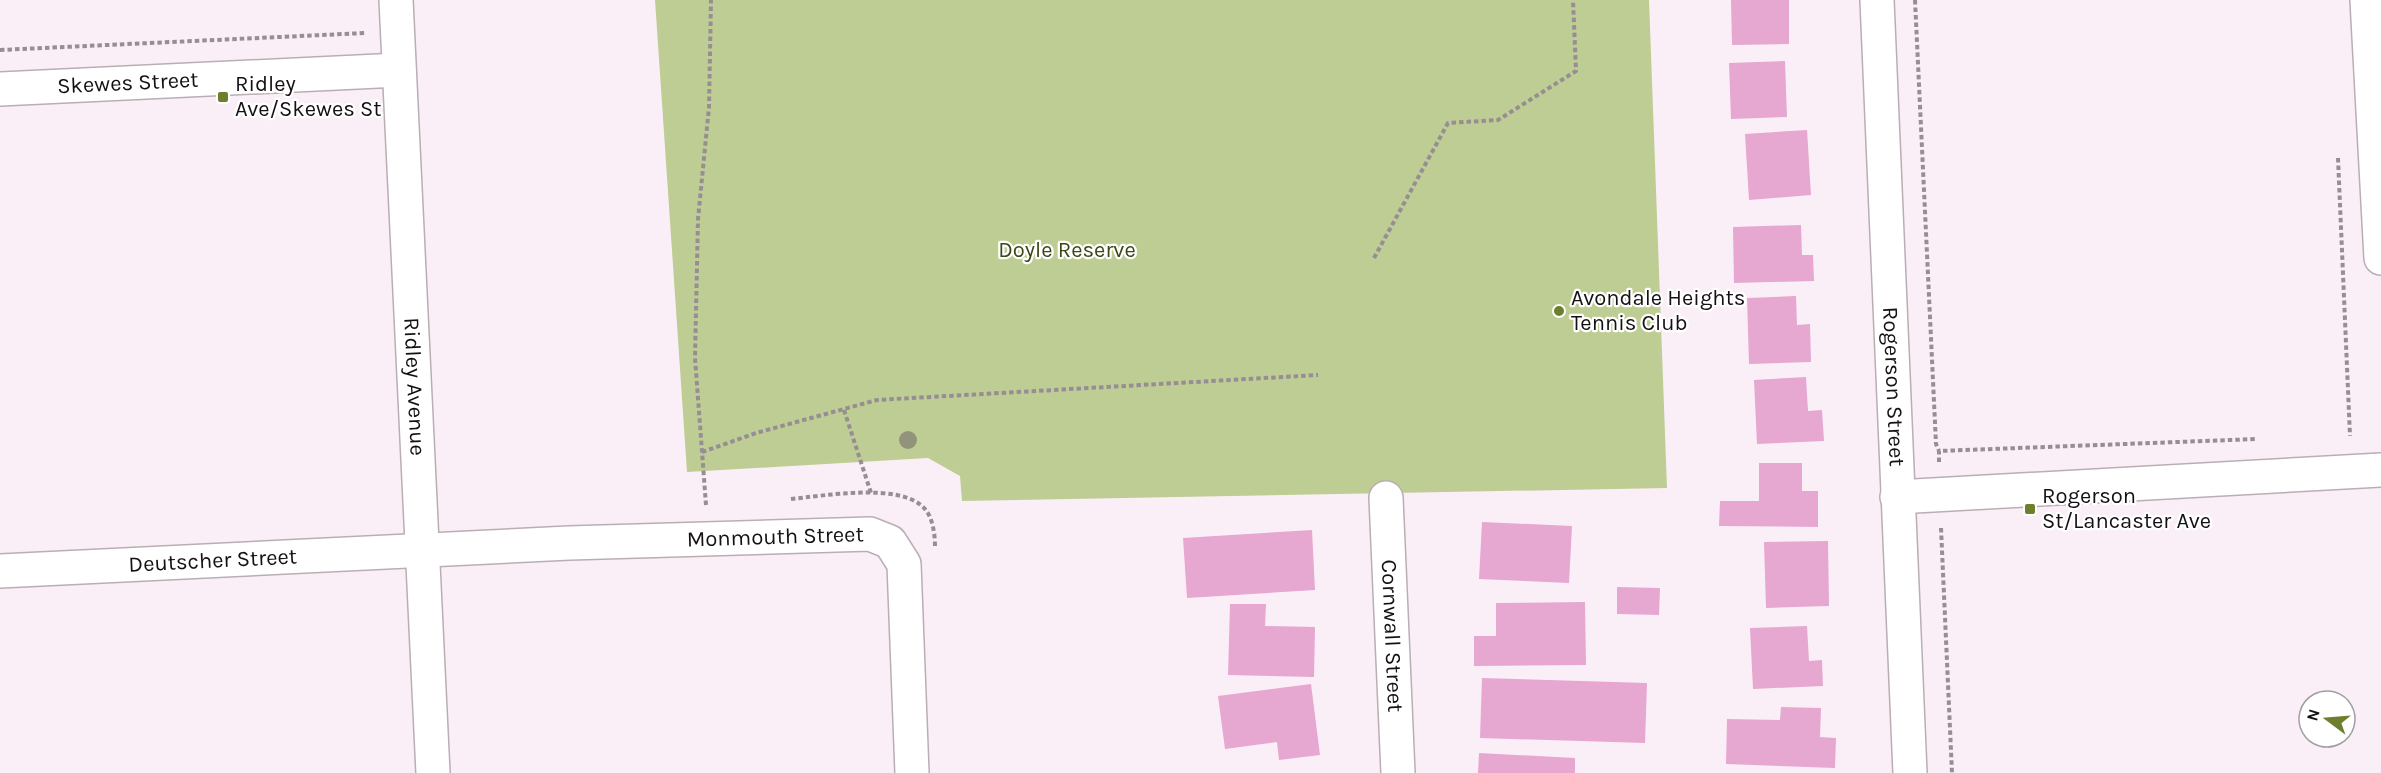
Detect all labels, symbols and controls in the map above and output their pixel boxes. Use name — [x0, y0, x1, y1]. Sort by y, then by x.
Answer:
street label: Skewes Street — [57, 67, 199, 99]
place label: Ridley Ave/Skewes St — [235, 71, 382, 122]
marker: Ridley Ave/Skewes St — [216, 90, 230, 104]
park label: Doyle Reserve — [998, 237, 1136, 263]
place label: Avondale Heights Tennis Club — [1571, 285, 1745, 336]
marker: Avondale Heights Tennis Club — [1552, 304, 1566, 318]
street label: Rogerson Street — [1877, 306, 1910, 467]
street label: Ridley Avenue — [398, 317, 431, 456]
place label: Rogerson St/Lancaster Ave — [2042, 483, 2211, 534]
marker: Rogerson St/Lancaster Ave — [2023, 502, 2037, 516]
street label: Monmouth Street — [686, 521, 864, 552]
street label: Deutscher Street — [128, 543, 298, 578]
street label: Cornwall Street — [1376, 559, 1408, 713]
north arrow — [2297, 689, 2357, 749]
text: N — [2302, 707, 2324, 723]

